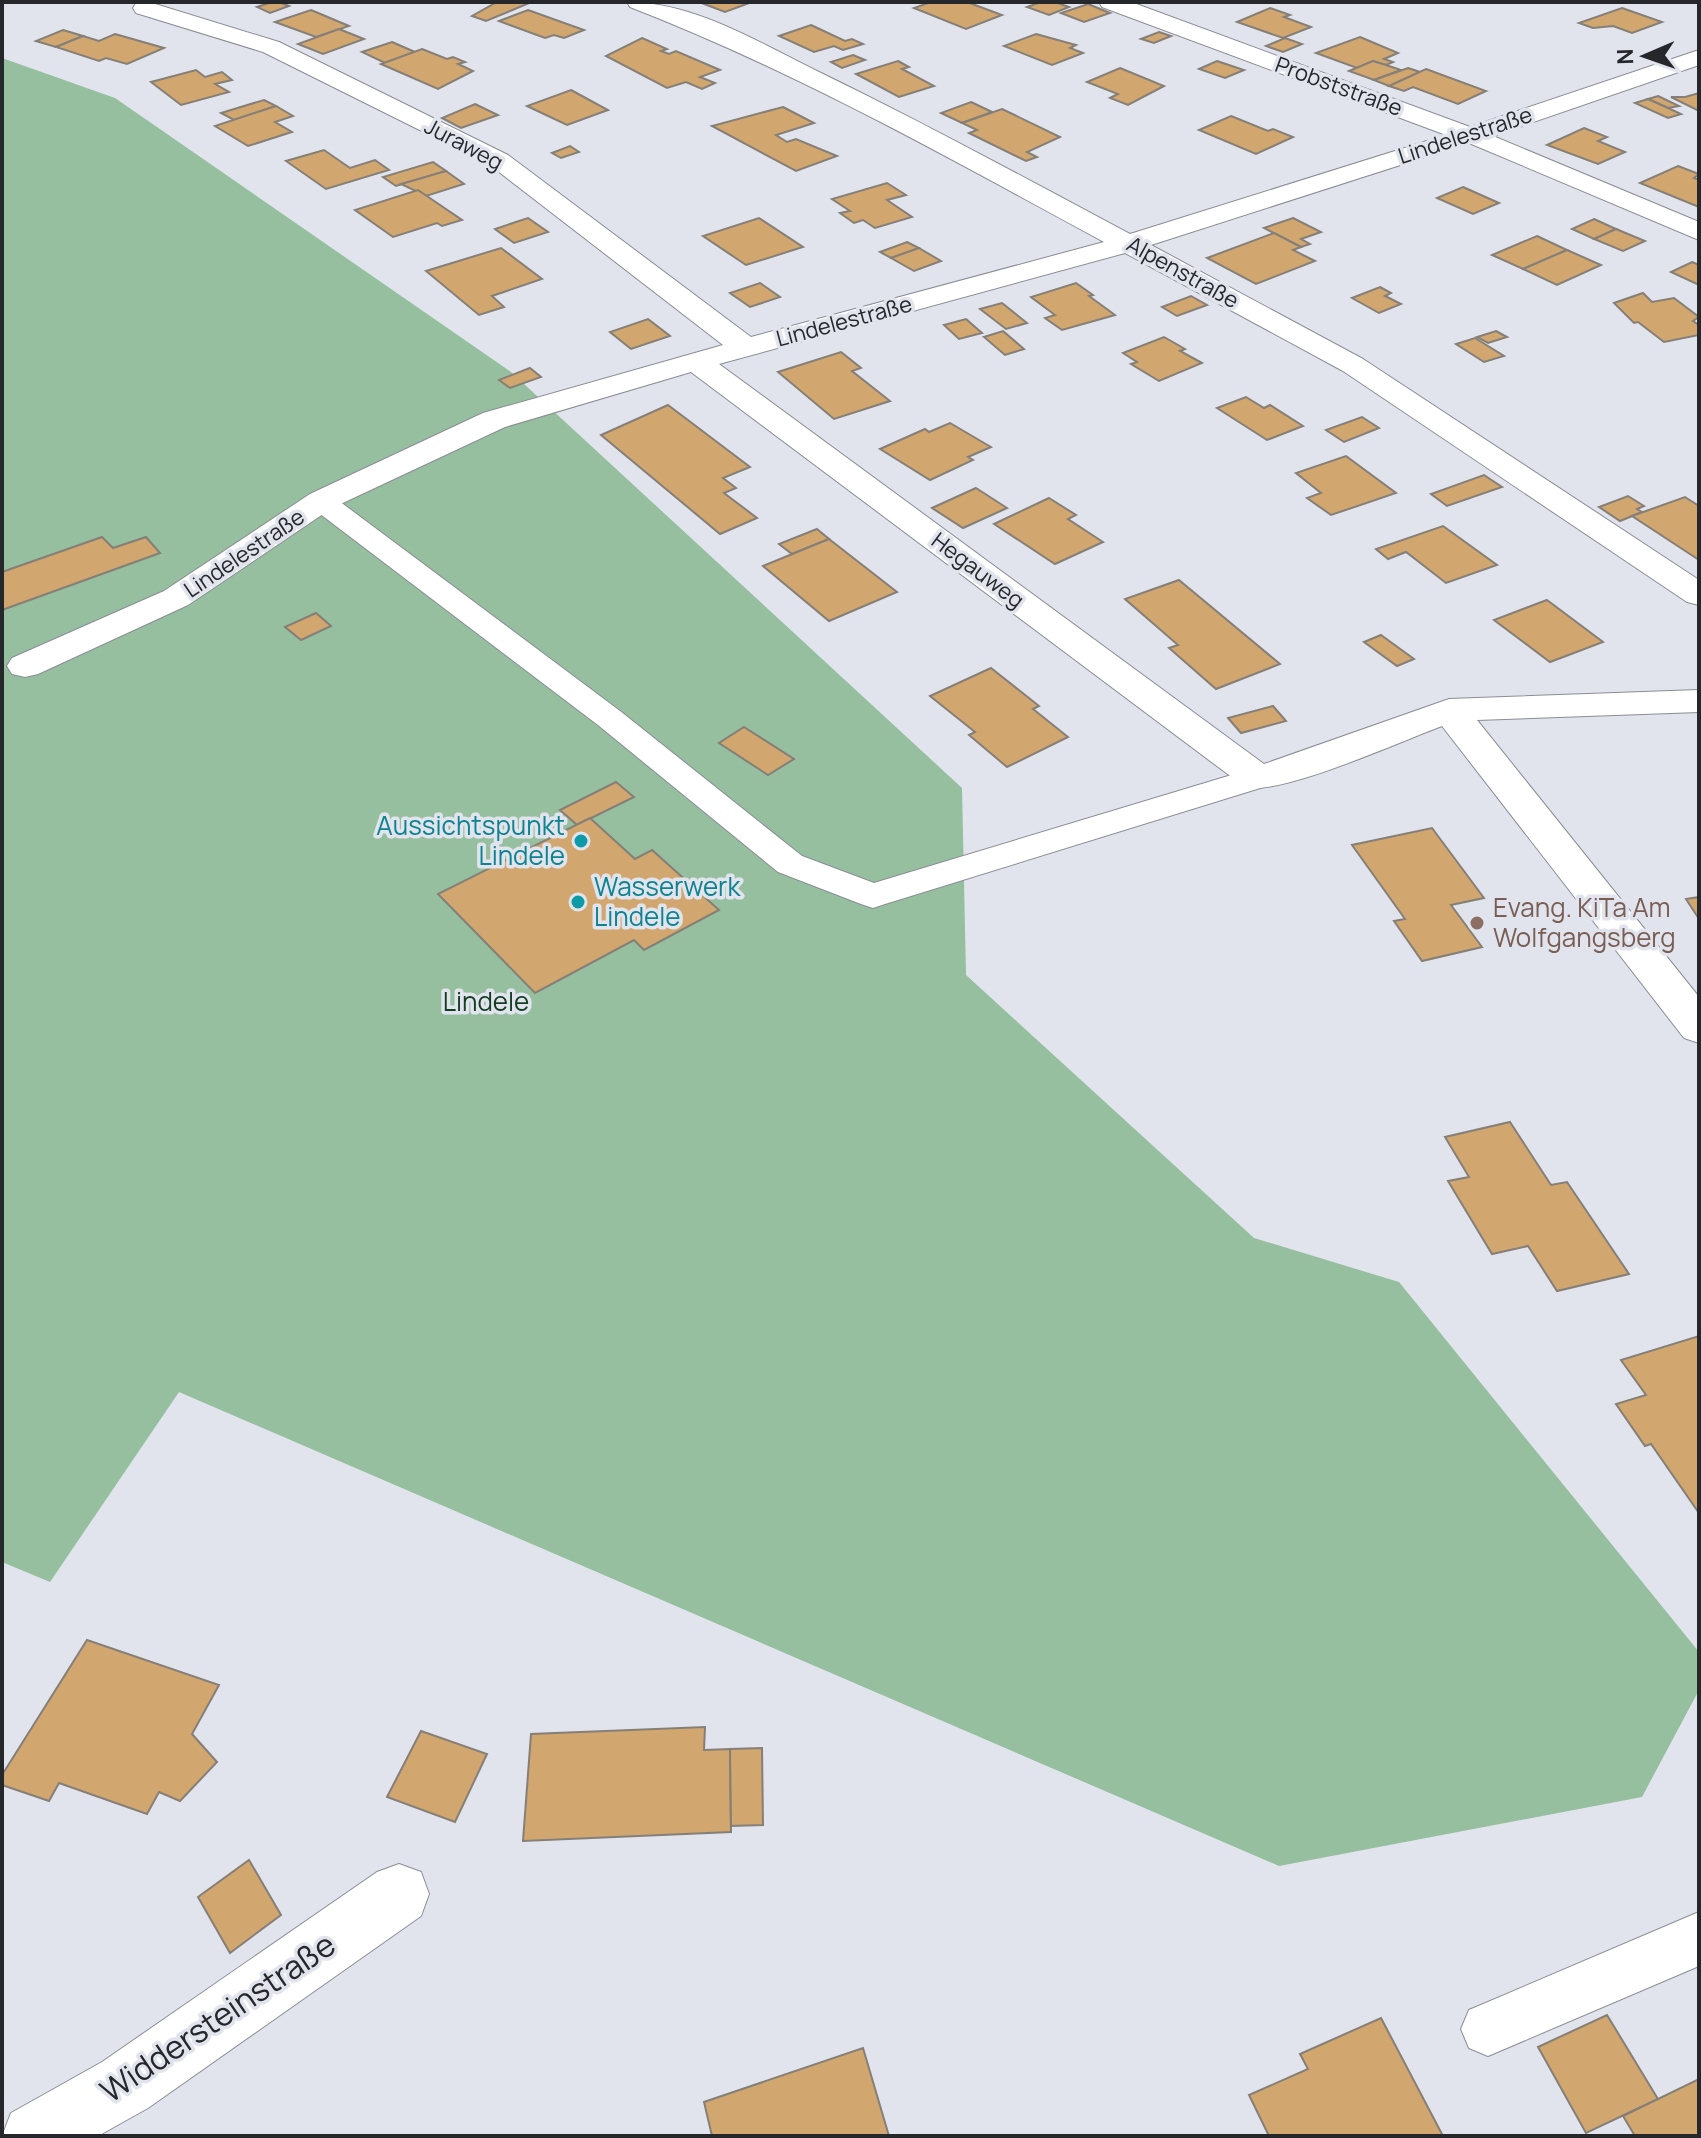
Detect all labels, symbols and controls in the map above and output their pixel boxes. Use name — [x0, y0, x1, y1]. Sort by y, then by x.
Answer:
north arrow — [1605, 16, 1685, 96]
text: N — [1610, 48, 1640, 65]
street label: Probststraße — [1271, 49, 1407, 123]
street label: Lindelestraße — [1394, 99, 1536, 171]
street label: Juraweg — [419, 111, 509, 177]
street label: Alpenstraße — [1122, 229, 1245, 315]
street label: Lindelestraße — [773, 288, 915, 354]
street label: Lindelestraße — [178, 502, 310, 604]
street label: Hegauweg — [926, 525, 1030, 615]
place label: Aussichtspunkt Lindele — [376, 807, 565, 873]
marker: Aussichtspunkt Lindele — [572, 832, 590, 850]
place label: Wasserwerk Lindele — [594, 868, 741, 934]
place label: Evang. KiTa Am Wolfgangsberg — [1493, 889, 1676, 955]
marker: Wasserwerk Lindele — [569, 893, 587, 911]
marker: Evang. KiTa Am Wolfgangsberg — [1468, 914, 1486, 932]
park label: Lindele — [443, 983, 529, 1019]
street label: Widdersteinstraße — [91, 1922, 344, 2112]

